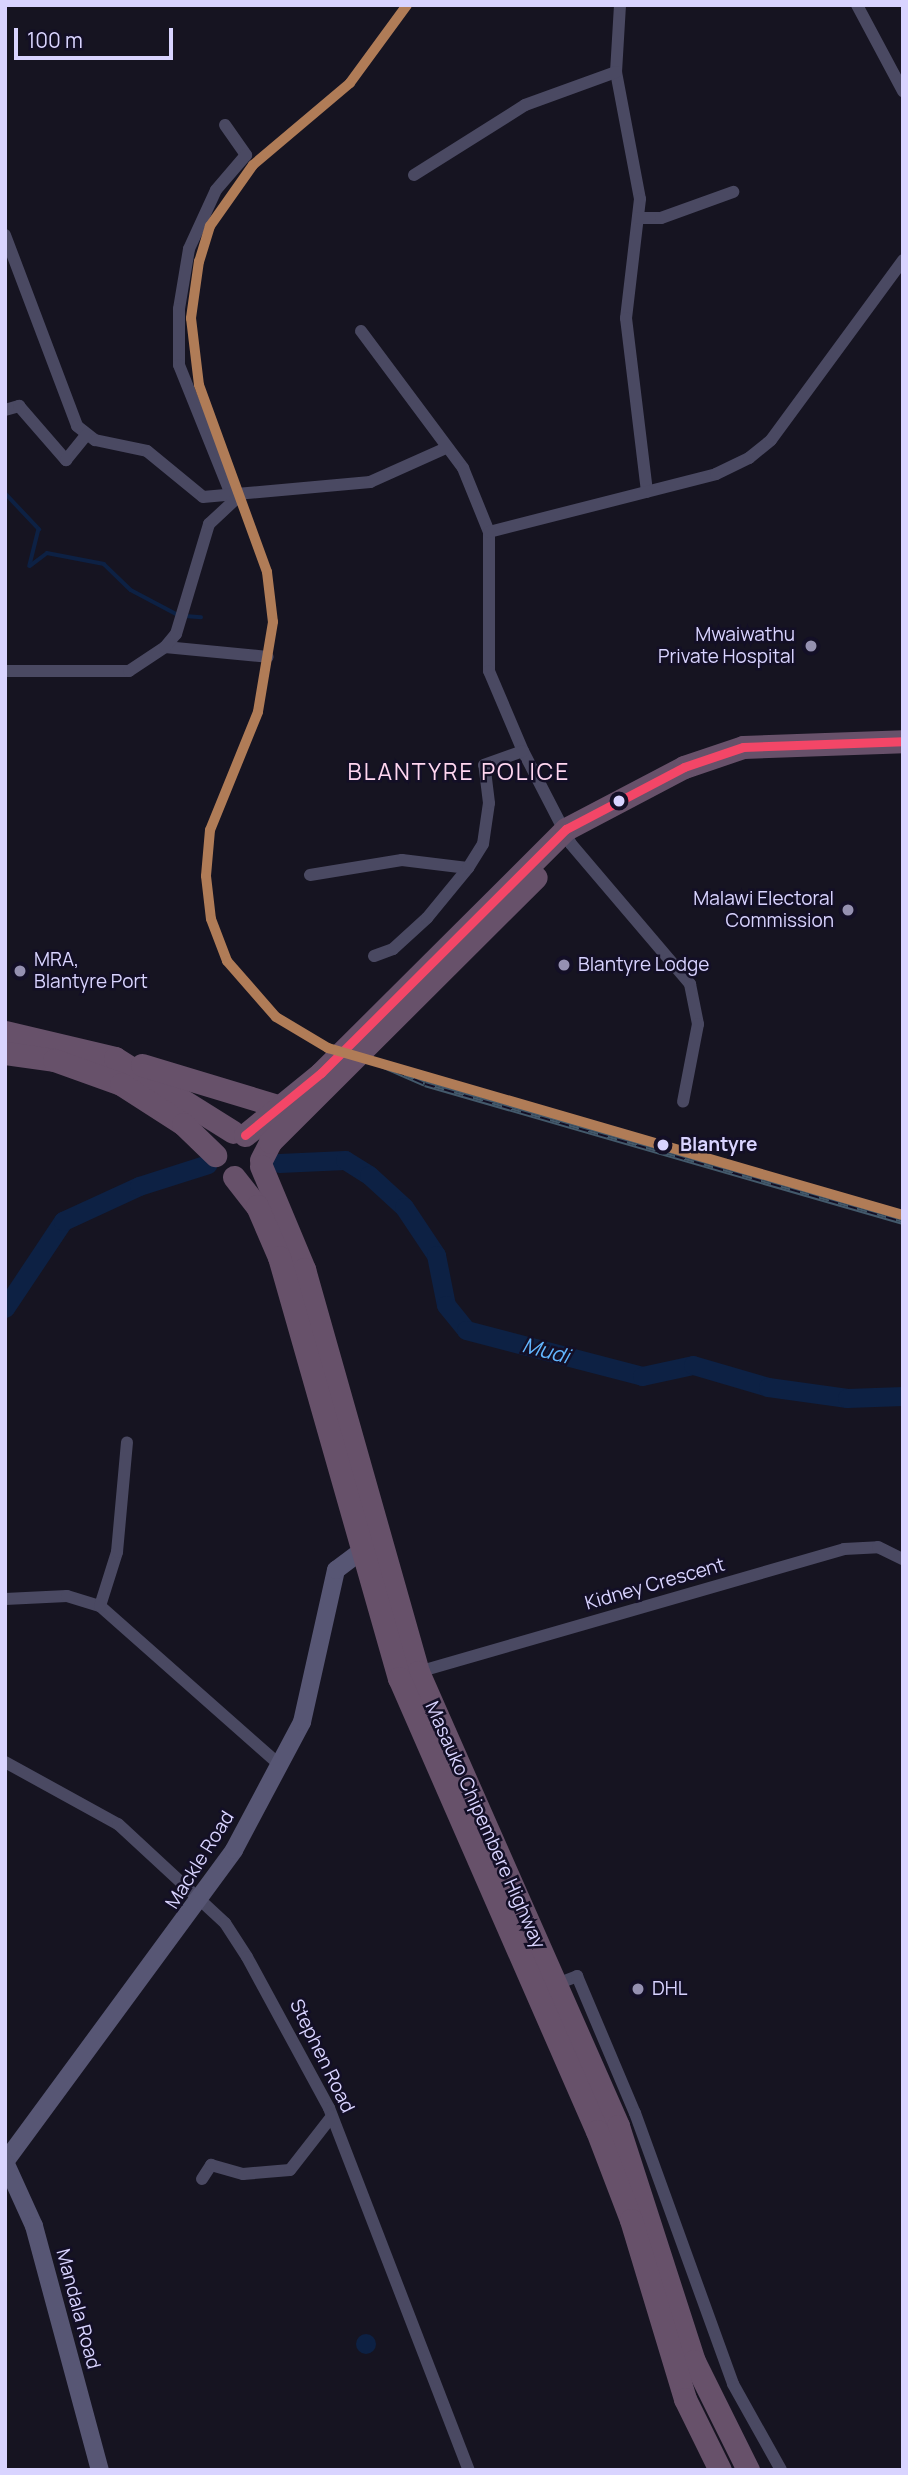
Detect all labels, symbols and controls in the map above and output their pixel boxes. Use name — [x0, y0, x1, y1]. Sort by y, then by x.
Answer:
scale bar — [18, 14, 177, 58]
text: 100 m — [27, 26, 83, 54]
place label: Mwaiwathu Private Hospital — [658, 624, 795, 668]
marker: Mwaiwathu Private Hospital — [801, 636, 821, 656]
district label: BLANTYRE POLICE — [349, 757, 569, 785]
unlabelled marker — [612, 794, 626, 808]
place label: Malawi Electoral Commission — [693, 888, 834, 932]
marker: Malawi Electoral Commission — [840, 902, 856, 918]
place label: MRA, Blantyre Port — [34, 949, 148, 993]
place label: Blantyre Lodge — [578, 954, 709, 976]
marker: Blantyre Lodge — [556, 957, 572, 973]
marker: MRA, Blantyre Port — [12, 963, 28, 979]
marker: Blantyre — [652, 1134, 674, 1156]
place label: Blantyre — [680, 1134, 758, 1156]
water label: Mudi — [520, 1332, 572, 1368]
street label: Kidney Crescent — [583, 1553, 727, 1615]
street label: Masauko Chipembere Highway — [420, 1698, 550, 1952]
street label: Mackle Road — [161, 1807, 239, 1913]
place label: DHL — [652, 1978, 687, 2000]
marker: DHL — [630, 1981, 646, 1997]
street label: Stephen Road — [285, 1996, 359, 2116]
street label: Mandala Road — [51, 2246, 105, 2372]

